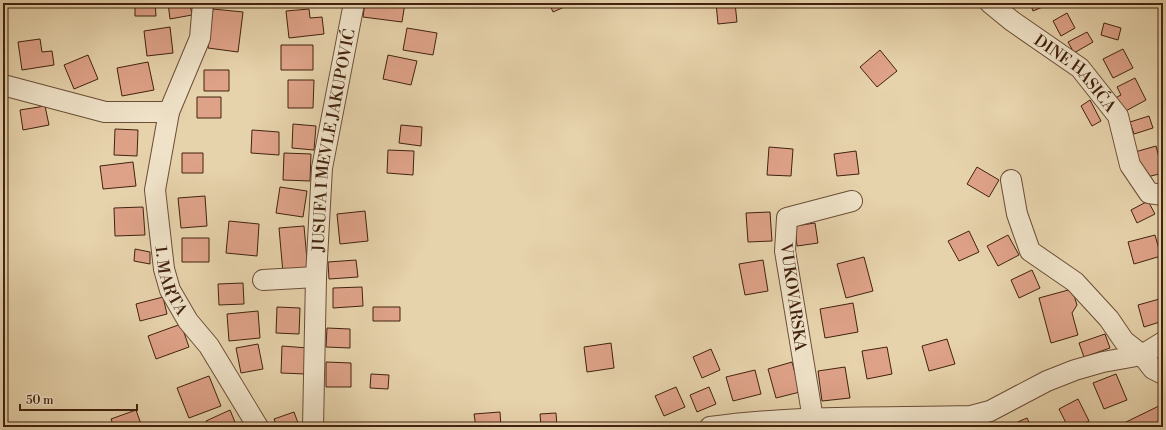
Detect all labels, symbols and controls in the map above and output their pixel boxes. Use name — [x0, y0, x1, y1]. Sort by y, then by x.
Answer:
street label: JUSUFA I MEVLE JAKUPOVIĆ — [308, 27, 360, 253]
street label: DINE HASIĆA — [1030, 30, 1121, 117]
street label: VUKOVARSKA — [775, 241, 811, 353]
street label: 1. MARTA — [150, 245, 192, 320]
scale bar — [20, 386, 137, 412]
text: 50 m — [26, 393, 54, 408]

